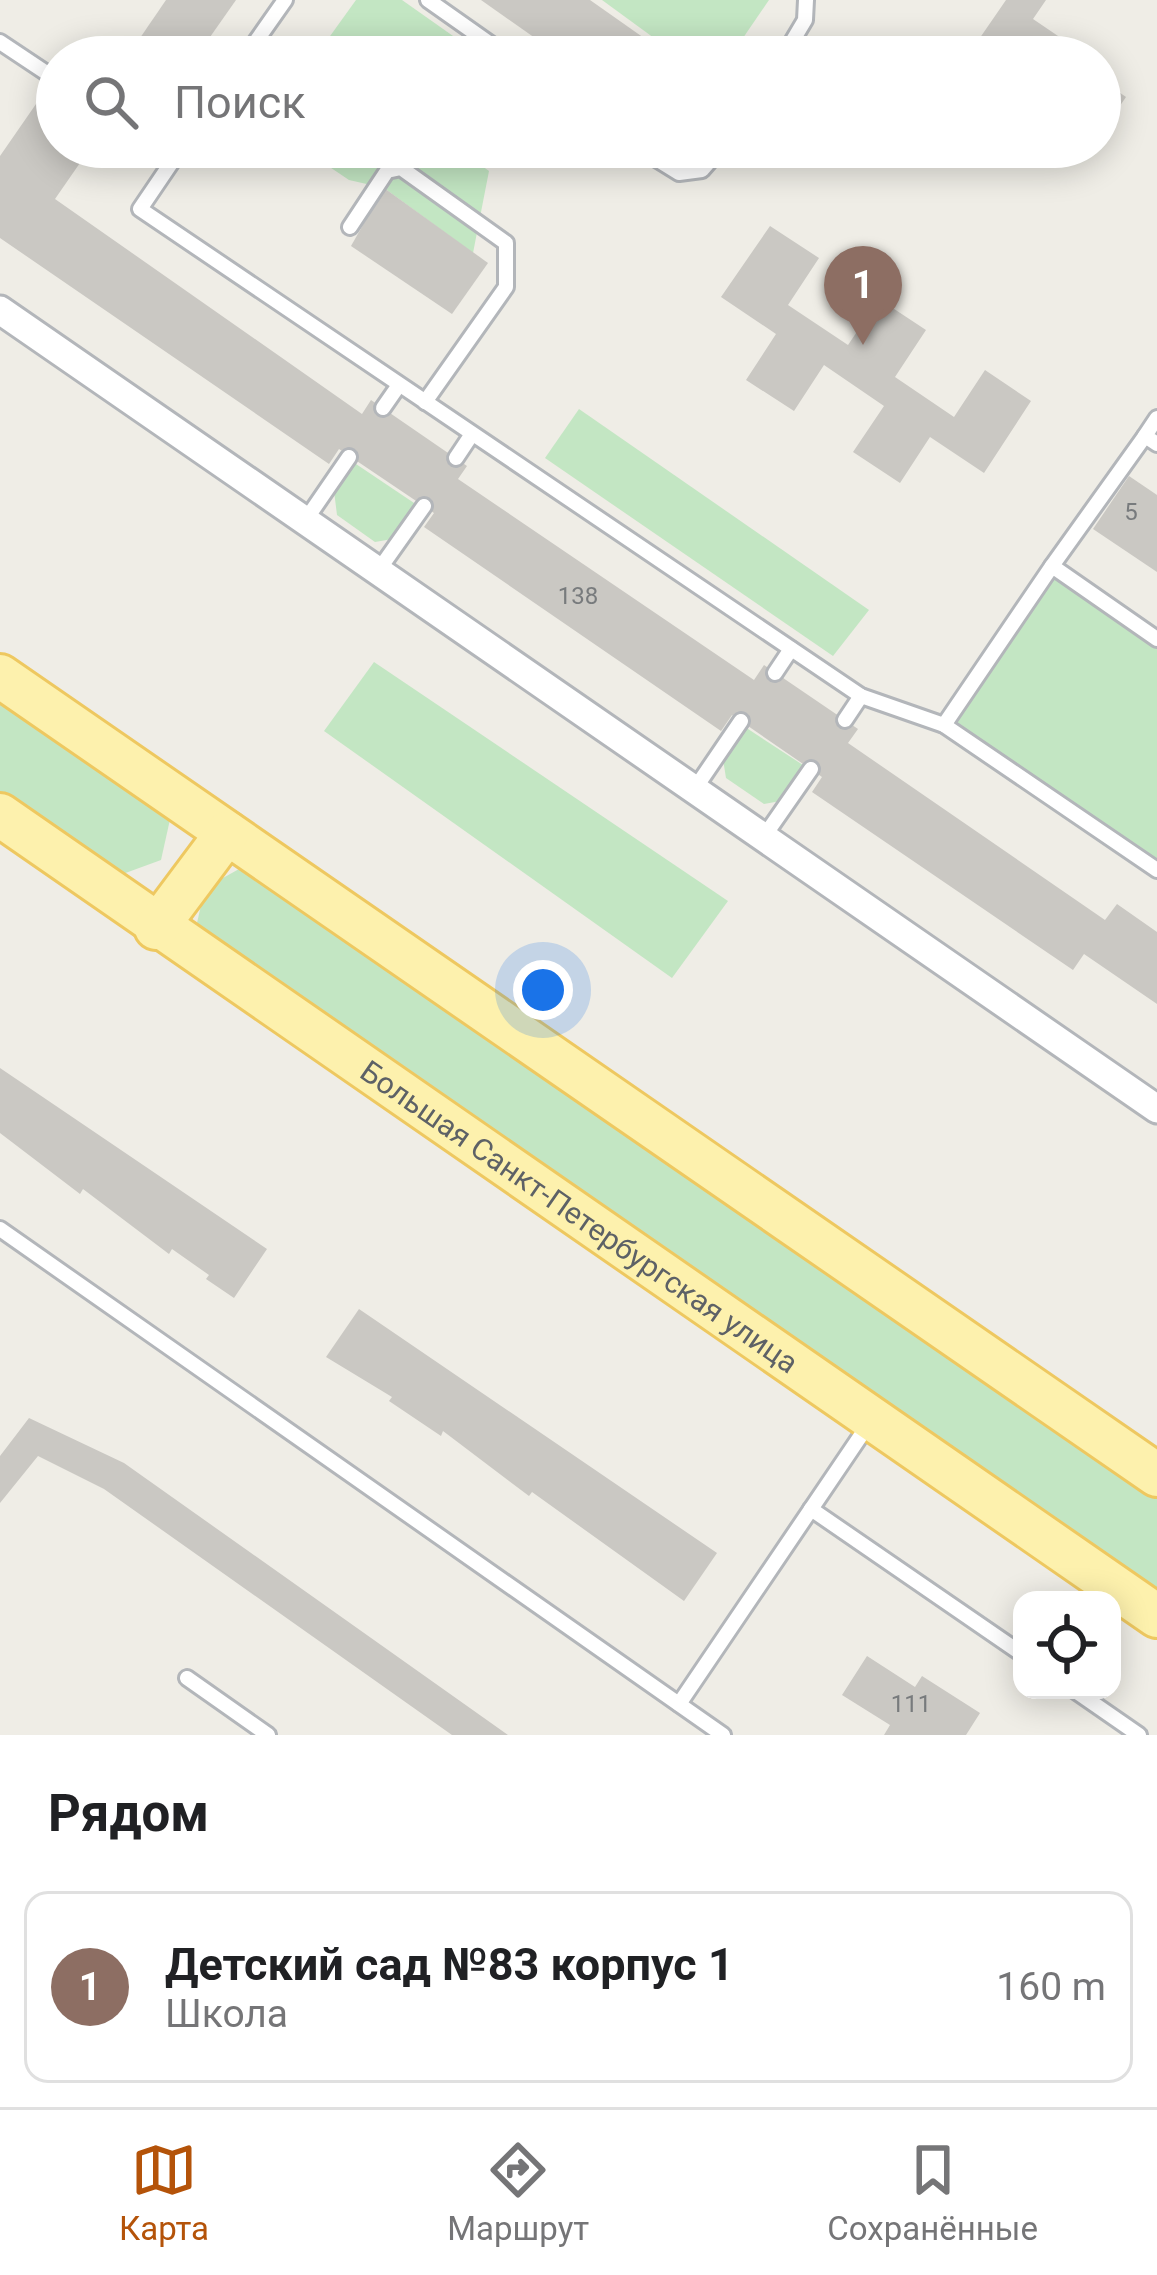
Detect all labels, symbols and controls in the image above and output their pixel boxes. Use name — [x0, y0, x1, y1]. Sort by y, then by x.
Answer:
search box — [36, 36, 1121, 168]
icon: search — [78, 69, 144, 135]
text: Поиск — [174, 76, 306, 129]
pin: 1 — [824, 246, 902, 345]
house number: 5 — [1124, 498, 1138, 526]
house number: 138 — [558, 582, 598, 610]
your location — [513, 960, 573, 1020]
street label: Большая Санкт-Петербургская улица — [354, 1053, 805, 1380]
map controls — [1013, 1591, 1121, 1699]
button: locate — [1013, 1591, 1121, 1699]
house number: 111 — [891, 1690, 931, 1718]
text: Рядом — [48, 1784, 209, 1843]
text: Детский сад №83 корпус 1 — [165, 1938, 734, 1991]
text: 1 — [79, 1964, 101, 2010]
text: 160 m — [996, 1964, 1106, 2010]
text: Школа — [165, 1991, 288, 2037]
tab: Карта — [119, 2137, 209, 2248]
tab: Маршрут — [447, 2137, 589, 2248]
tab: Сохранённые — [827, 2137, 1038, 2248]

